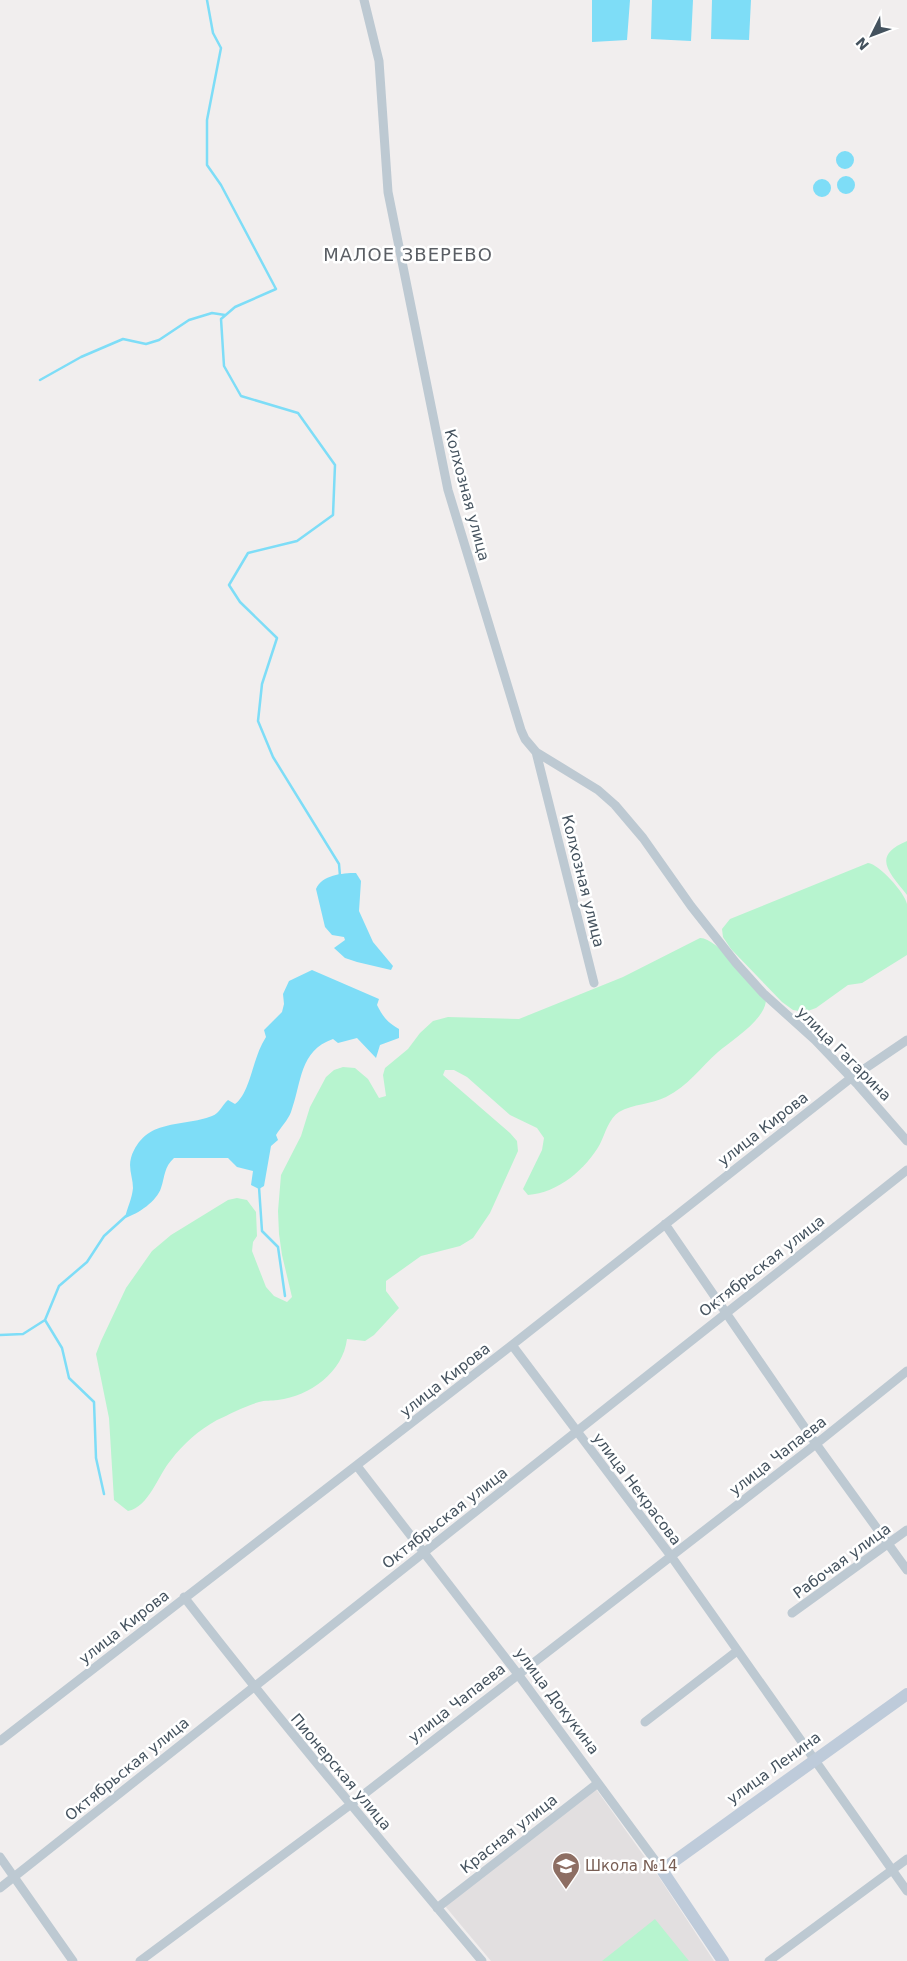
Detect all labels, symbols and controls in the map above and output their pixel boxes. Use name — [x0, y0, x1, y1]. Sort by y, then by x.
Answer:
north arrow — [847, 10, 897, 60]
text: N — [852, 34, 872, 53]
district label: МАЛОЕ ЗВЕРЕВО — [323, 244, 493, 265]
street label: Колхозная улица — [441, 427, 493, 563]
street label: Колхозная улица — [558, 813, 608, 949]
street label: улица Гагарина — [793, 1003, 895, 1105]
street label: улица Кирова — [714, 1088, 812, 1170]
street label: Октябрьская улица — [696, 1211, 828, 1321]
street label: улица Кирова — [396, 1339, 494, 1421]
street label: улица Чапаева — [726, 1413, 830, 1499]
street label: улица Некрасова — [589, 1429, 685, 1549]
street label: Октябрьская улица — [379, 1463, 511, 1573]
street label: Рабочая улица — [790, 1520, 894, 1602]
street label: улица Кирова — [75, 1586, 173, 1668]
street label: улица Докукина — [511, 1644, 603, 1758]
street label: улица Чапаева — [405, 1660, 509, 1746]
street label: Пионерская улица — [287, 1710, 395, 1834]
street label: Октябрьская улица — [61, 1713, 193, 1825]
street label: улица Ленина — [724, 1728, 824, 1808]
street label: Красная улица — [457, 1791, 561, 1877]
school or university icon: Школа №14 — [551, 1851, 581, 1890]
place label: Школа №14 — [585, 1857, 678, 1875]

